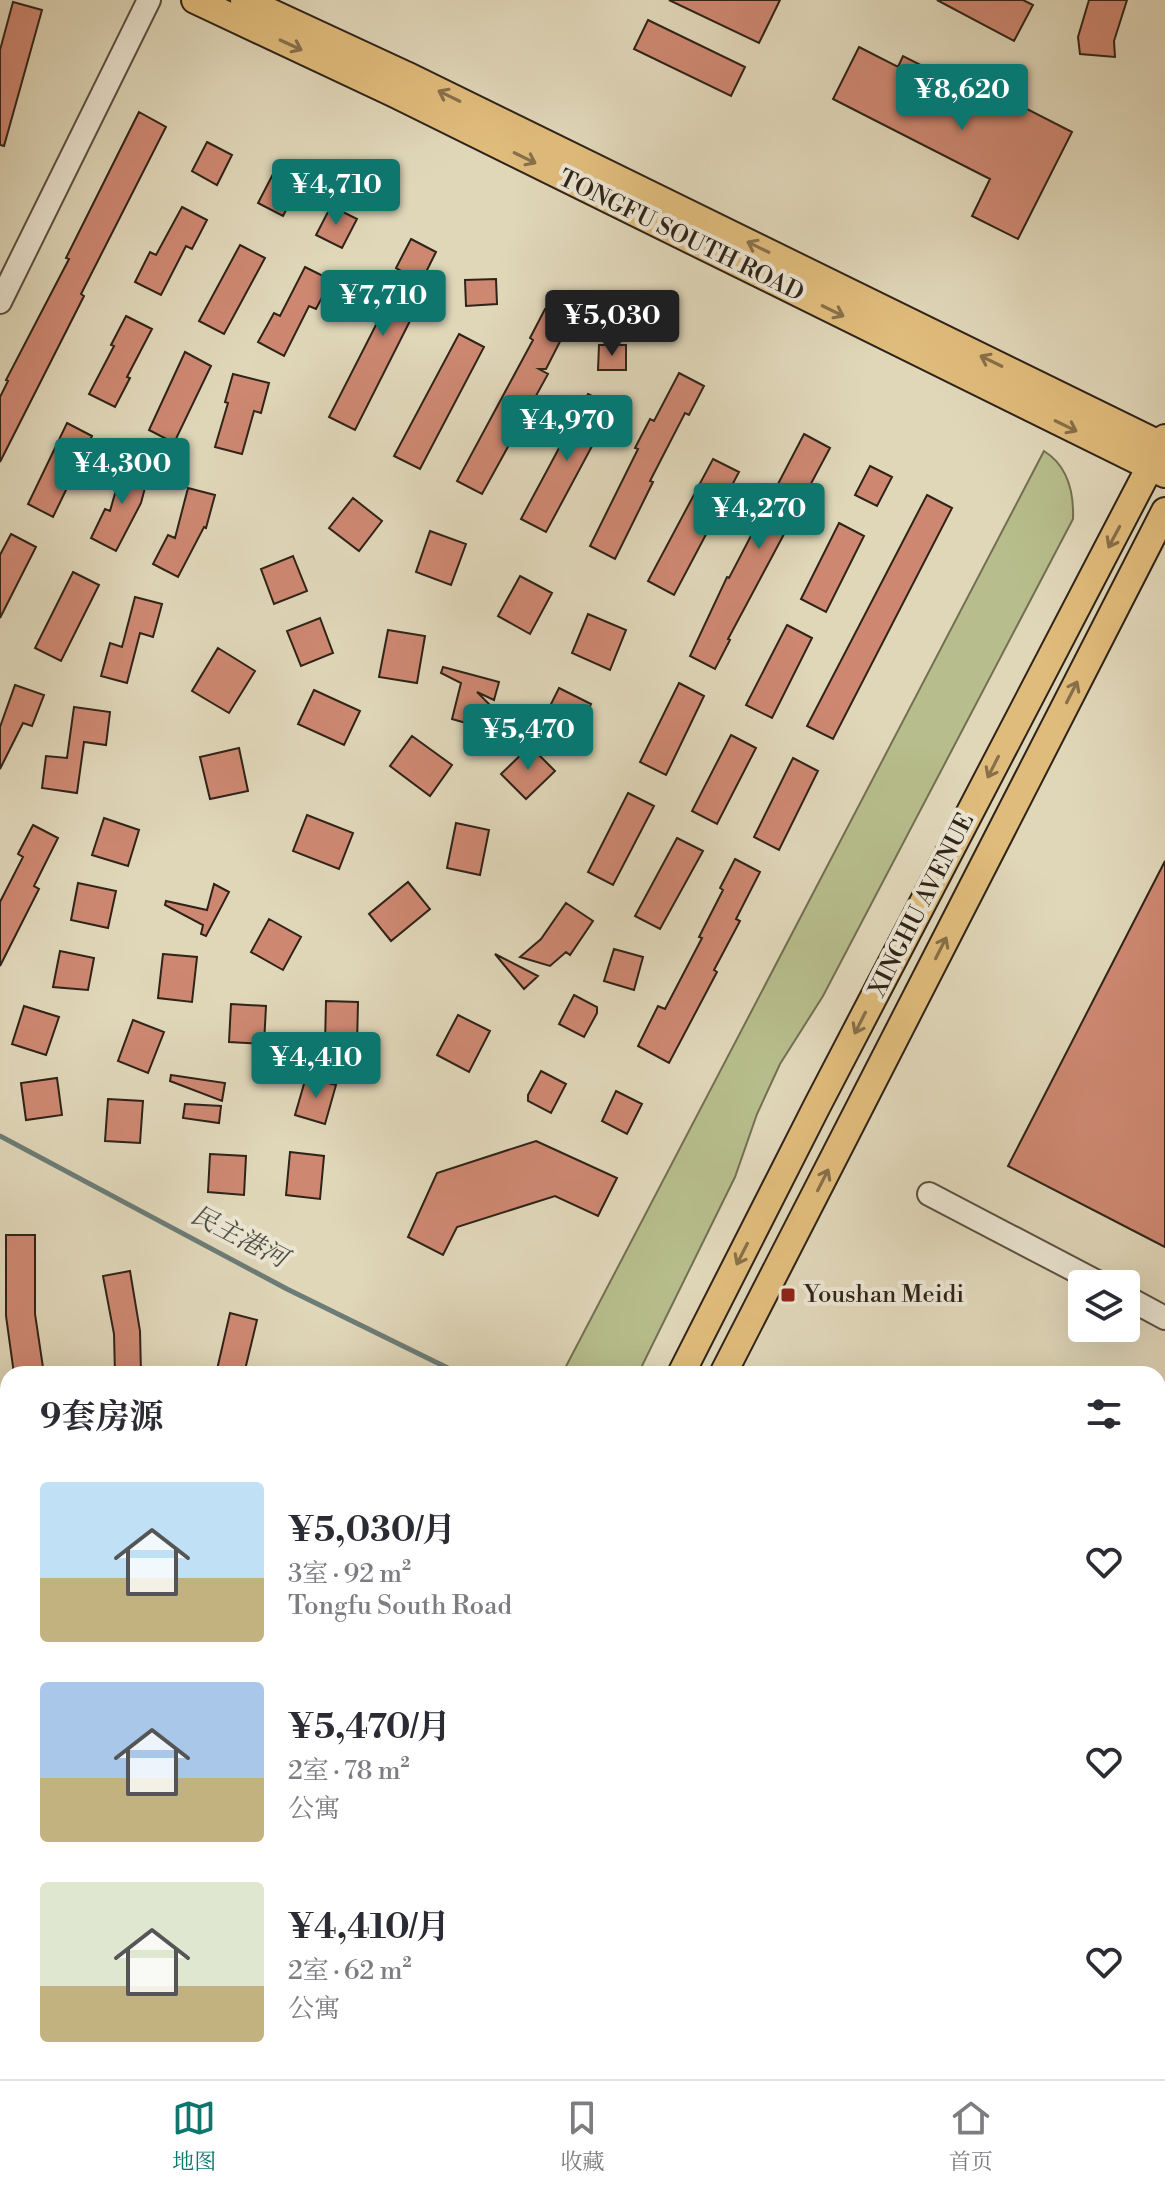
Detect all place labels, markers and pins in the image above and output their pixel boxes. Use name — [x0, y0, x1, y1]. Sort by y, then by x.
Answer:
pin: ¥8,620 — [897, 64, 1027, 132]
pin: ¥4,710 — [271, 159, 401, 227]
pin: ¥7,710 — [318, 270, 448, 338]
pin: ¥5,030 — [547, 290, 677, 358]
pin: ¥4,970 — [502, 395, 632, 463]
pin: ¥4,300 — [57, 438, 187, 506]
pin: ¥4,270 — [694, 483, 824, 551]
pin: ¥5,470 — [463, 704, 593, 772]
pin: ¥4,410 — [251, 1032, 381, 1100]
place label: Youshan Meidi — [802, 1280, 964, 1310]
marker: Youshan Meidi — [779, 1286, 797, 1304]

